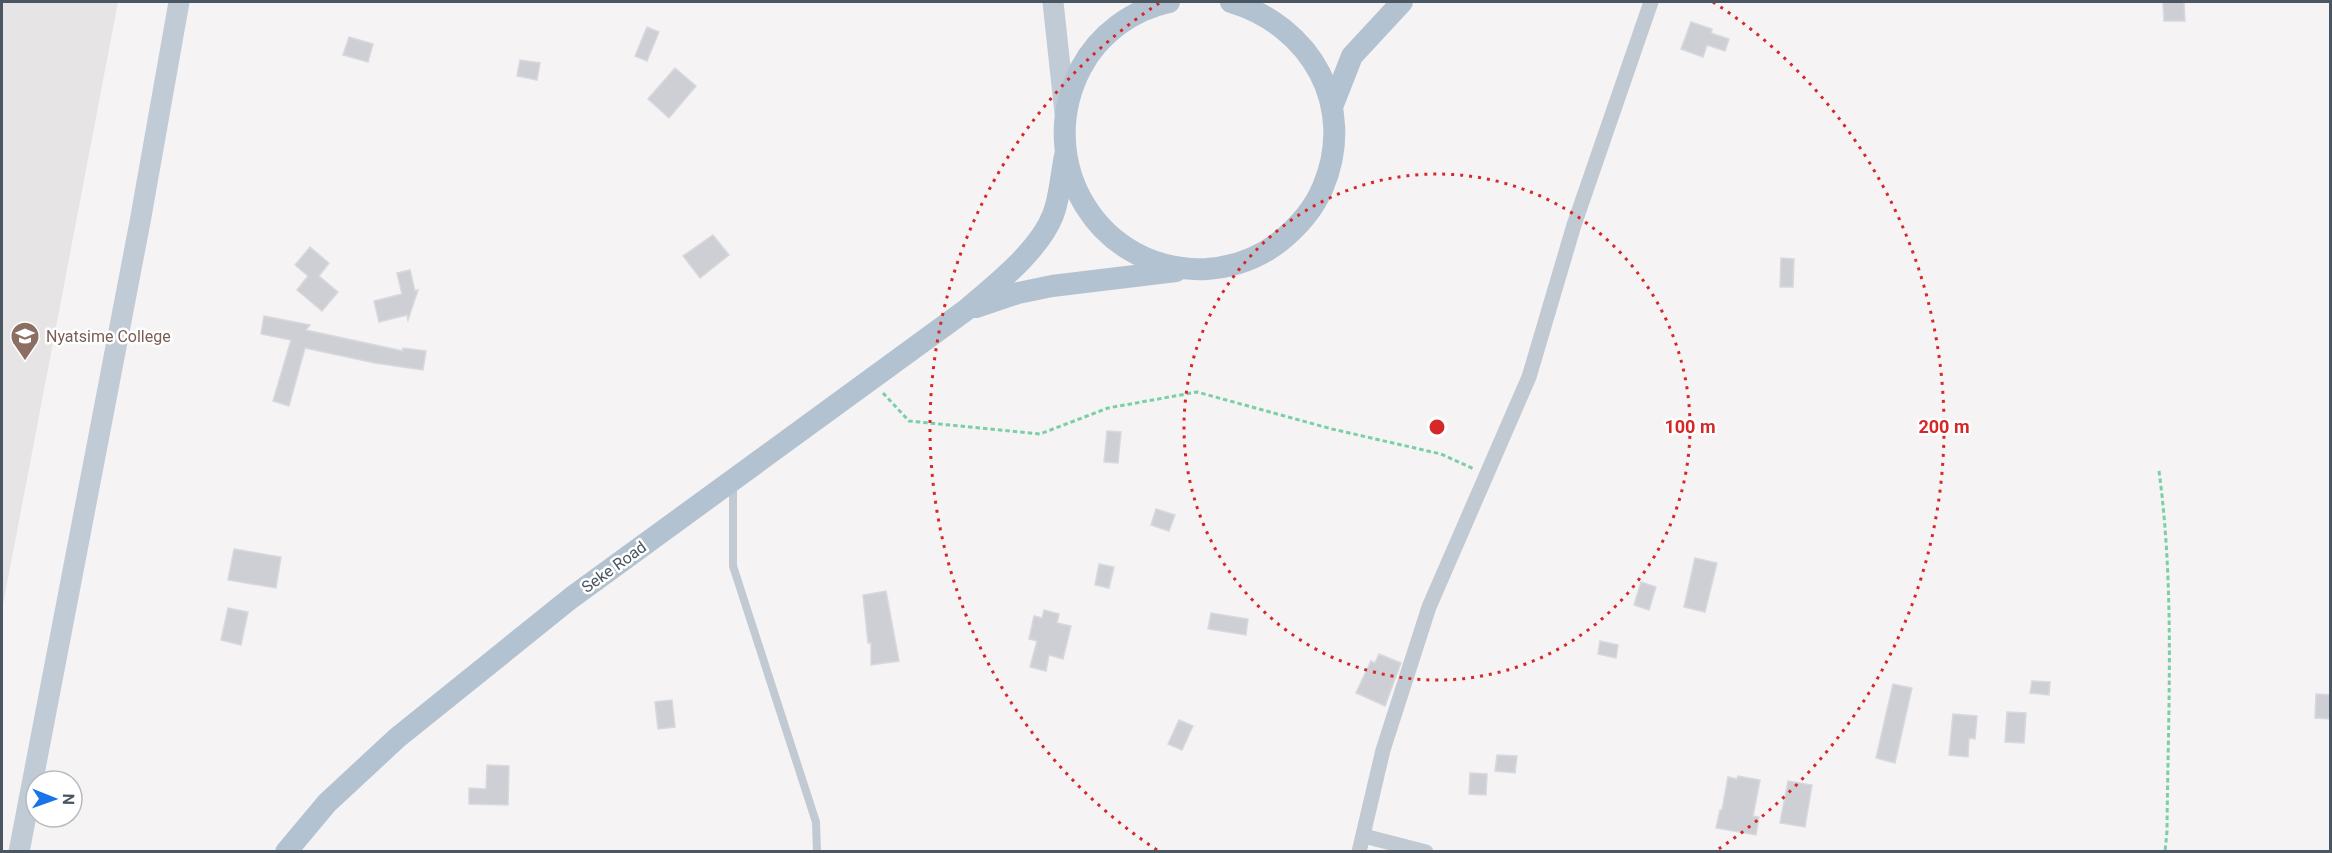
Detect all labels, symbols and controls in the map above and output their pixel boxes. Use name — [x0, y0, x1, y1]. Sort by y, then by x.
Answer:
school or university icon: Nyatsime College — [9, 320, 41, 362]
place label: Nyatsime College — [46, 327, 171, 346]
text: 100 m — [1664, 416, 1716, 437]
text: 200 m — [1918, 416, 1970, 437]
centre of rings — [1427, 417, 1447, 437]
street label: Seke Road — [578, 537, 650, 597]
north arrow — [24, 769, 84, 829]
text: N — [59, 793, 78, 805]

